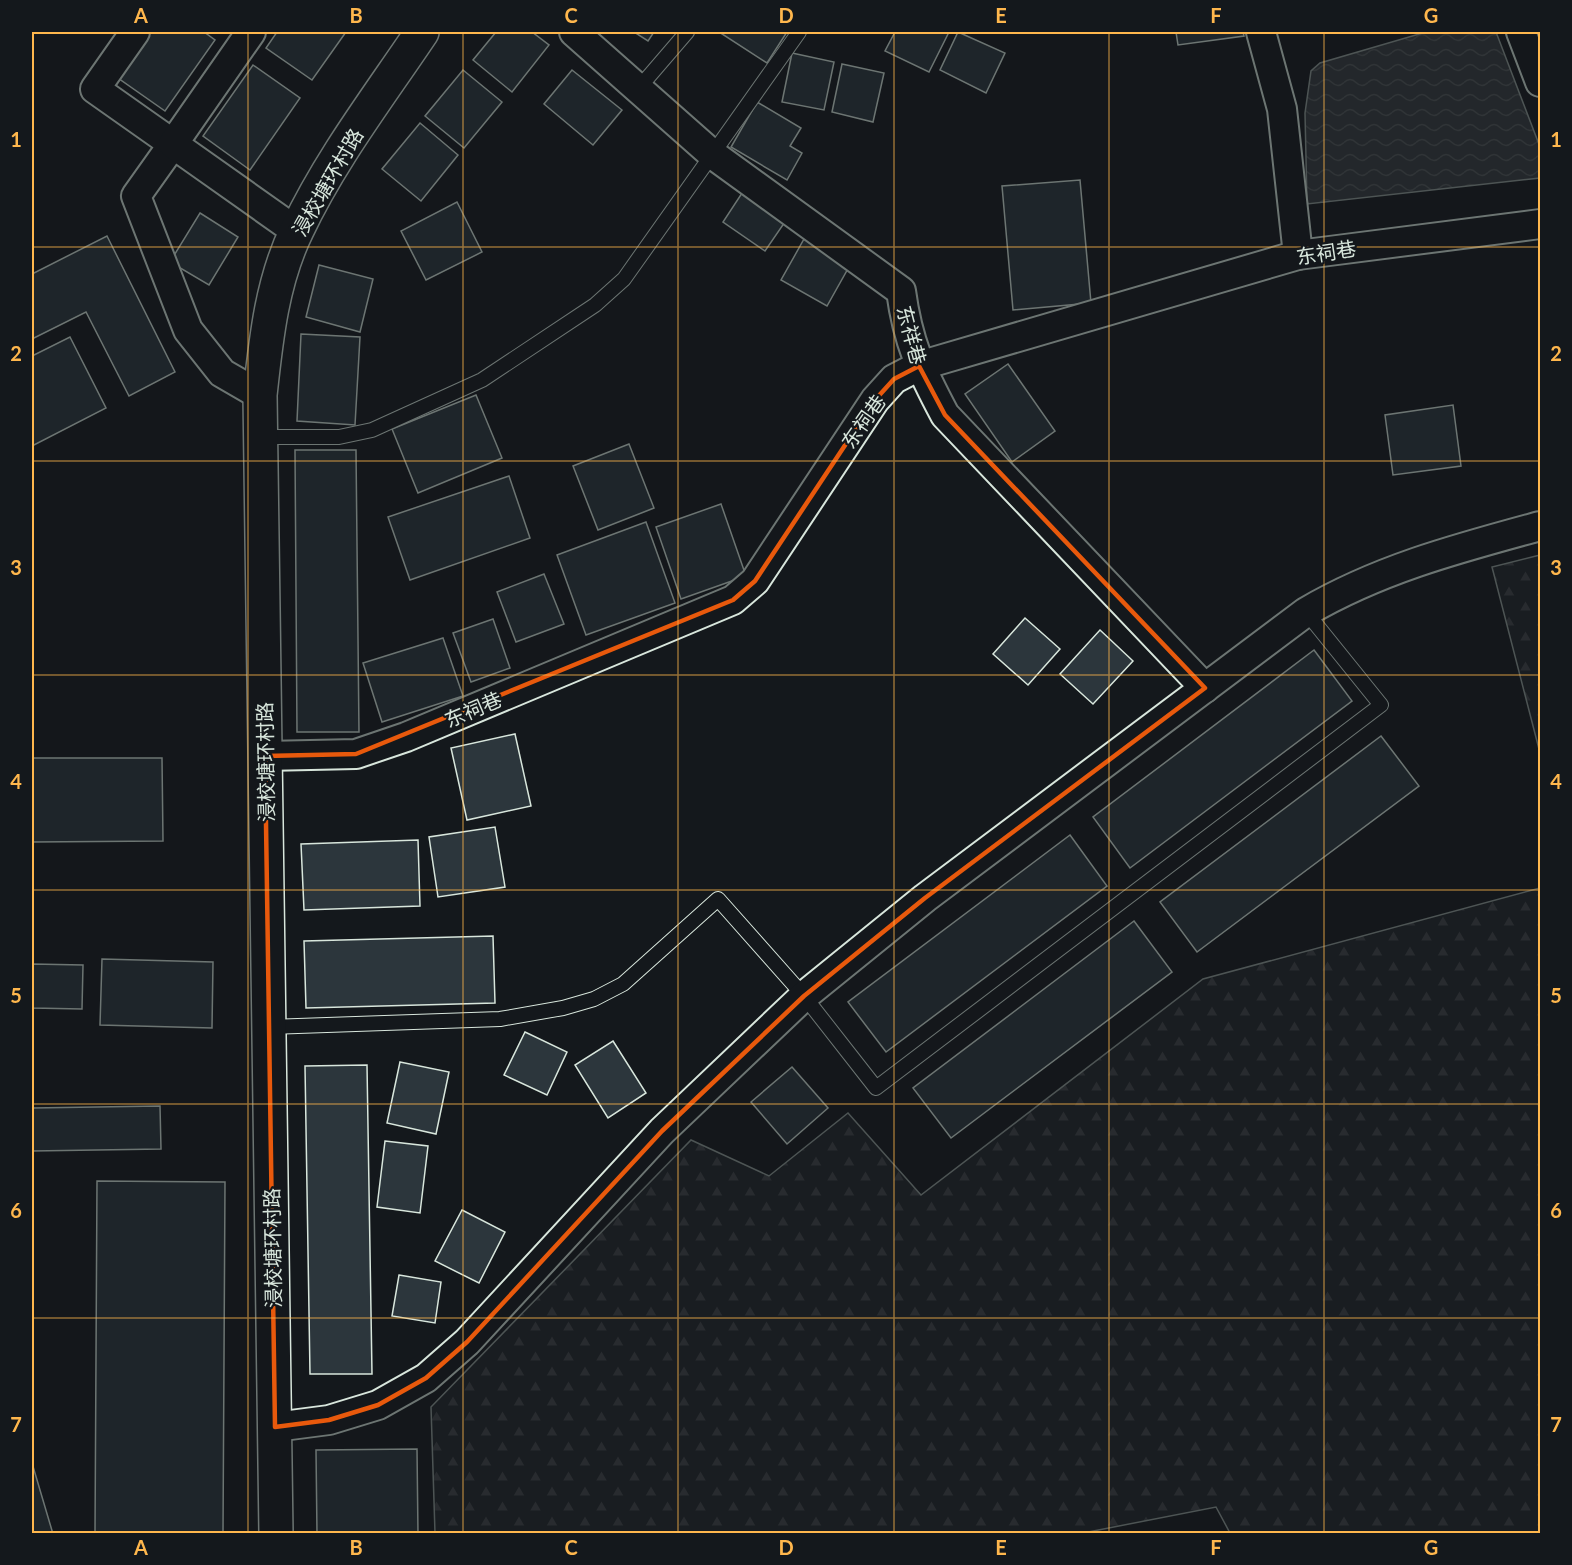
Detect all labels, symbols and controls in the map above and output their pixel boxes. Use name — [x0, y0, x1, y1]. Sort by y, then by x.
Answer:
text: A — [133, 3, 148, 27]
text: B — [349, 3, 363, 27]
text: C — [564, 3, 578, 27]
text: D — [778, 3, 794, 27]
text: E — [995, 3, 1007, 27]
text: F — [1210, 3, 1222, 27]
text: G — [1424, 3, 1438, 27]
street label: 浸校塘环村路 — [287, 124, 367, 240]
text: 1 — [10, 127, 22, 151]
text: 1 — [1550, 127, 1562, 151]
street label: 东祠巷 — [1294, 235, 1358, 269]
street label: 东祥巷 — [893, 303, 931, 367]
text: 2 — [10, 341, 22, 365]
text: 2 — [1550, 341, 1562, 365]
street label: 东祠巷 — [836, 390, 890, 452]
text: 3 — [10, 555, 22, 579]
text: 3 — [1550, 555, 1562, 579]
street label: 东祠巷 — [441, 686, 505, 732]
street label: 浸校塘环村路 — [252, 702, 278, 822]
text: 4 — [10, 769, 22, 793]
text: 4 — [1550, 769, 1562, 793]
text: 5 — [10, 983, 22, 1007]
text: 5 — [1550, 983, 1562, 1007]
street label: 浸校塘环村路 — [259, 1188, 285, 1308]
text: 6 — [10, 1198, 22, 1222]
text: 6 — [1550, 1198, 1562, 1222]
text: 7 — [10, 1412, 22, 1436]
text: 7 — [1550, 1412, 1562, 1436]
text: A — [133, 1535, 148, 1559]
text: B — [349, 1535, 363, 1559]
text: C — [564, 1535, 578, 1559]
text: D — [778, 1535, 794, 1559]
text: E — [995, 1535, 1007, 1559]
text: F — [1210, 1535, 1222, 1559]
text: G — [1424, 1535, 1438, 1559]

